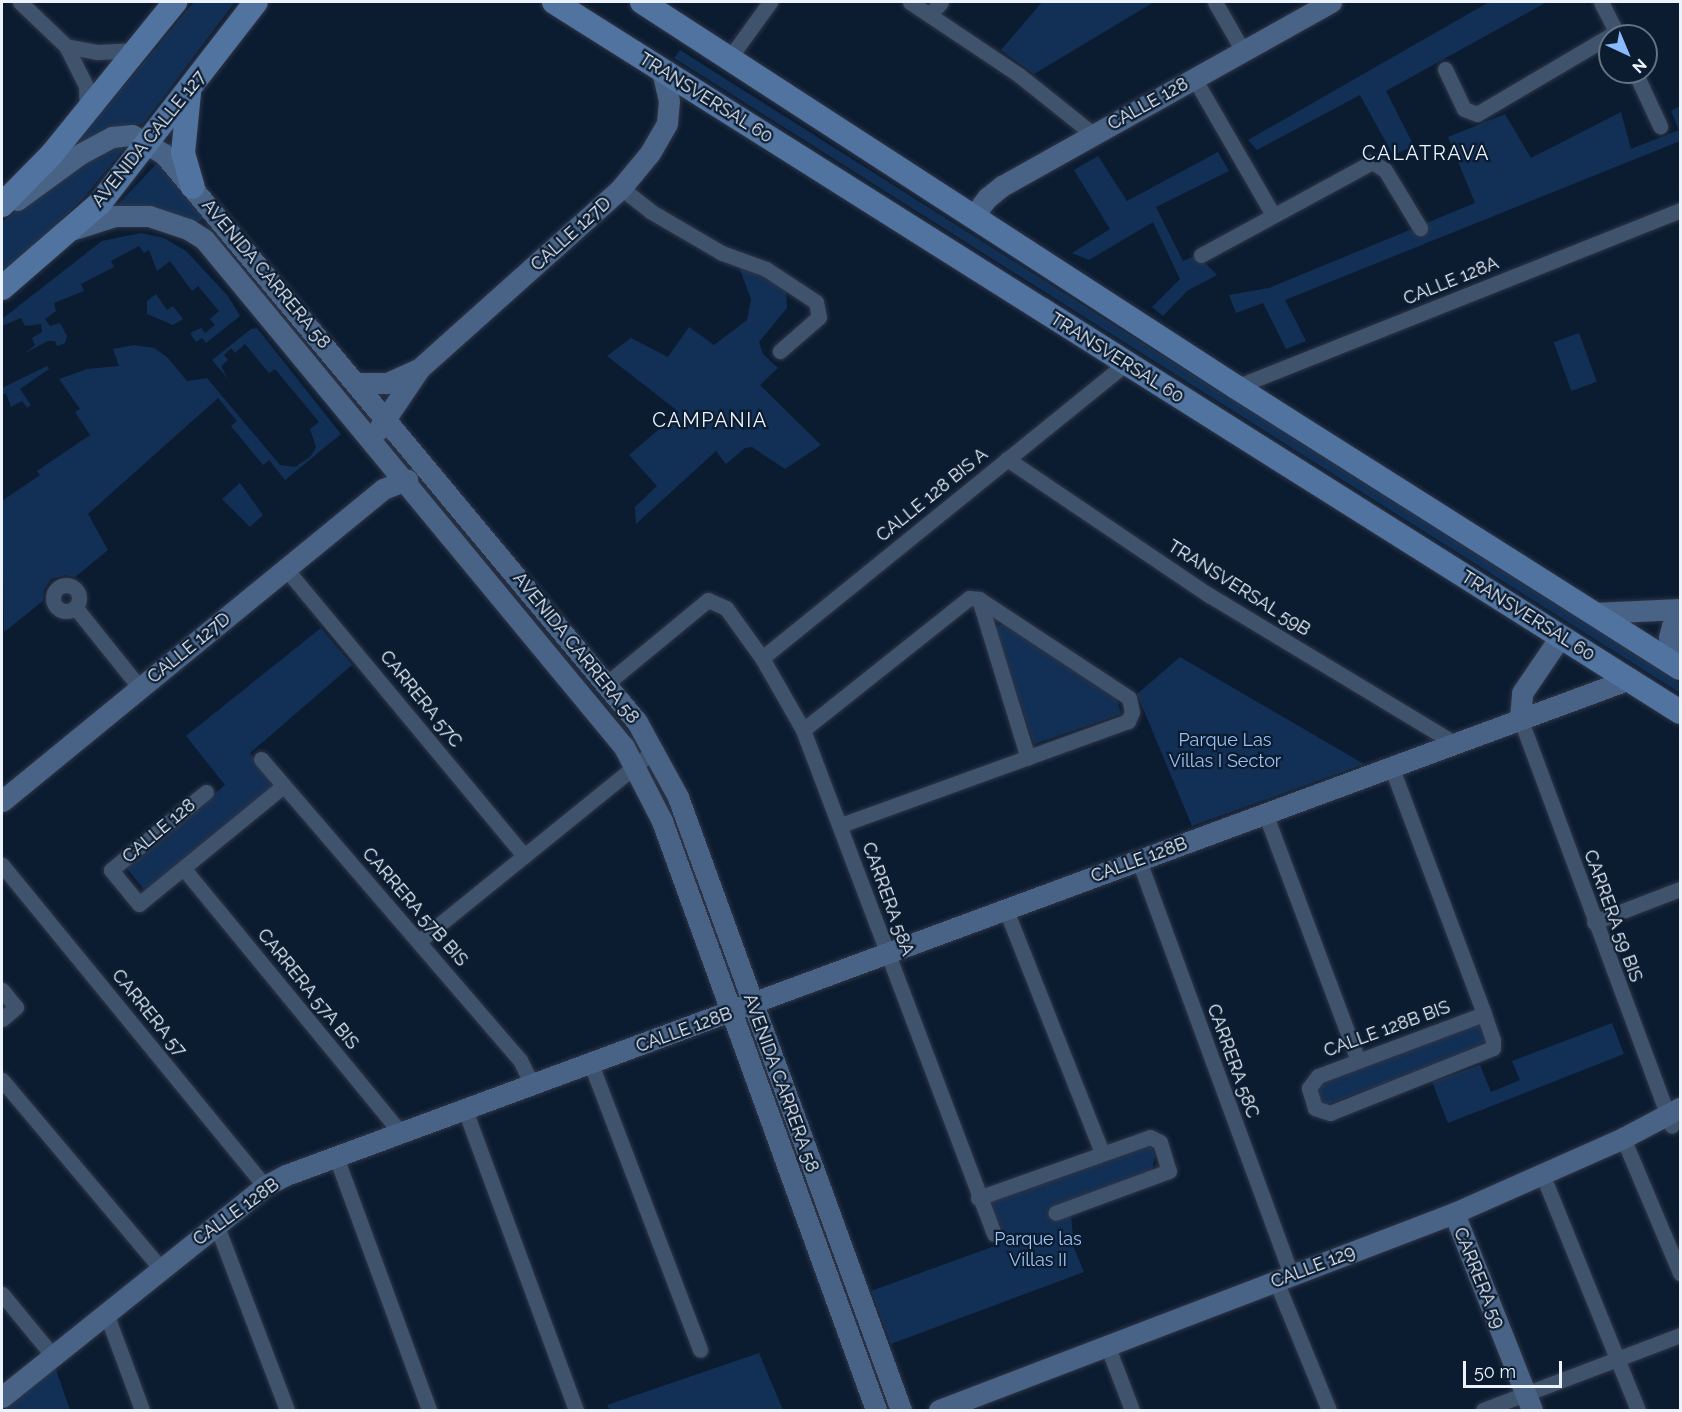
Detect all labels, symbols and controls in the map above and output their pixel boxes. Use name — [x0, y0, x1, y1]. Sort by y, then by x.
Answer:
north arrow — [1598, 24, 1658, 84]
street label: TRANSVERSAL 60 — [635, 48, 777, 148]
text: N — [1628, 55, 1650, 77]
street label: AVENIDA CALLE 127 — [87, 66, 211, 212]
street label: CALLE 128 — [1104, 73, 1192, 135]
district label: CALATRAVA — [1362, 141, 1490, 165]
street label: CALLE 127D — [526, 192, 616, 276]
street label: AVENIDA CARRERA 58 — [197, 194, 335, 354]
street label: CALLE 128A — [1400, 252, 1502, 310]
street label: TRANSVERSAL 60 — [1046, 308, 1188, 408]
district label: CAMPANIA — [652, 408, 768, 432]
street label: CALLE 128 BIS A — [872, 443, 992, 547]
street label: TRANSVERSAL 59B — [1163, 535, 1315, 641]
street label: TRANSVERSAL 60 — [1457, 566, 1599, 666]
street label: AVENIDA CARRERA 58 — [508, 568, 644, 728]
street label: CALLE 127D — [143, 608, 235, 688]
street label: CARRERA 57C — [375, 646, 467, 752]
park label: Parque Las Villas I Sector — [1169, 730, 1281, 772]
street label: CALLE 128 — [118, 794, 200, 868]
street label: CALLE 128B — [1088, 833, 1190, 887]
street label: CARRERA 58A — [857, 839, 919, 959]
street label: CARRERA 57B BIS — [357, 843, 473, 971]
street label: CARRERA 59 BIS — [1579, 847, 1647, 985]
street label: CARRERA 57A BIS — [252, 924, 364, 1054]
street label: CARRERA 57 — [107, 965, 191, 1061]
street label: AVENIDA CARRERA 58 — [738, 990, 824, 1176]
street label: CALLE 128B BIS — [1321, 996, 1453, 1062]
street label: CARRERA 58C — [1202, 1001, 1264, 1121]
street label: CALLE 128B — [633, 1003, 735, 1057]
street label: CALLE 128B — [189, 1174, 283, 1250]
street label: CARRERA 59 — [1449, 1224, 1509, 1332]
park label: Parque las Villas II — [994, 1229, 1082, 1272]
street label: CALLE 129 — [1268, 1241, 1358, 1293]
scale bar — [1466, 1349, 1565, 1387]
text: 50 m — [1474, 1361, 1516, 1382]

